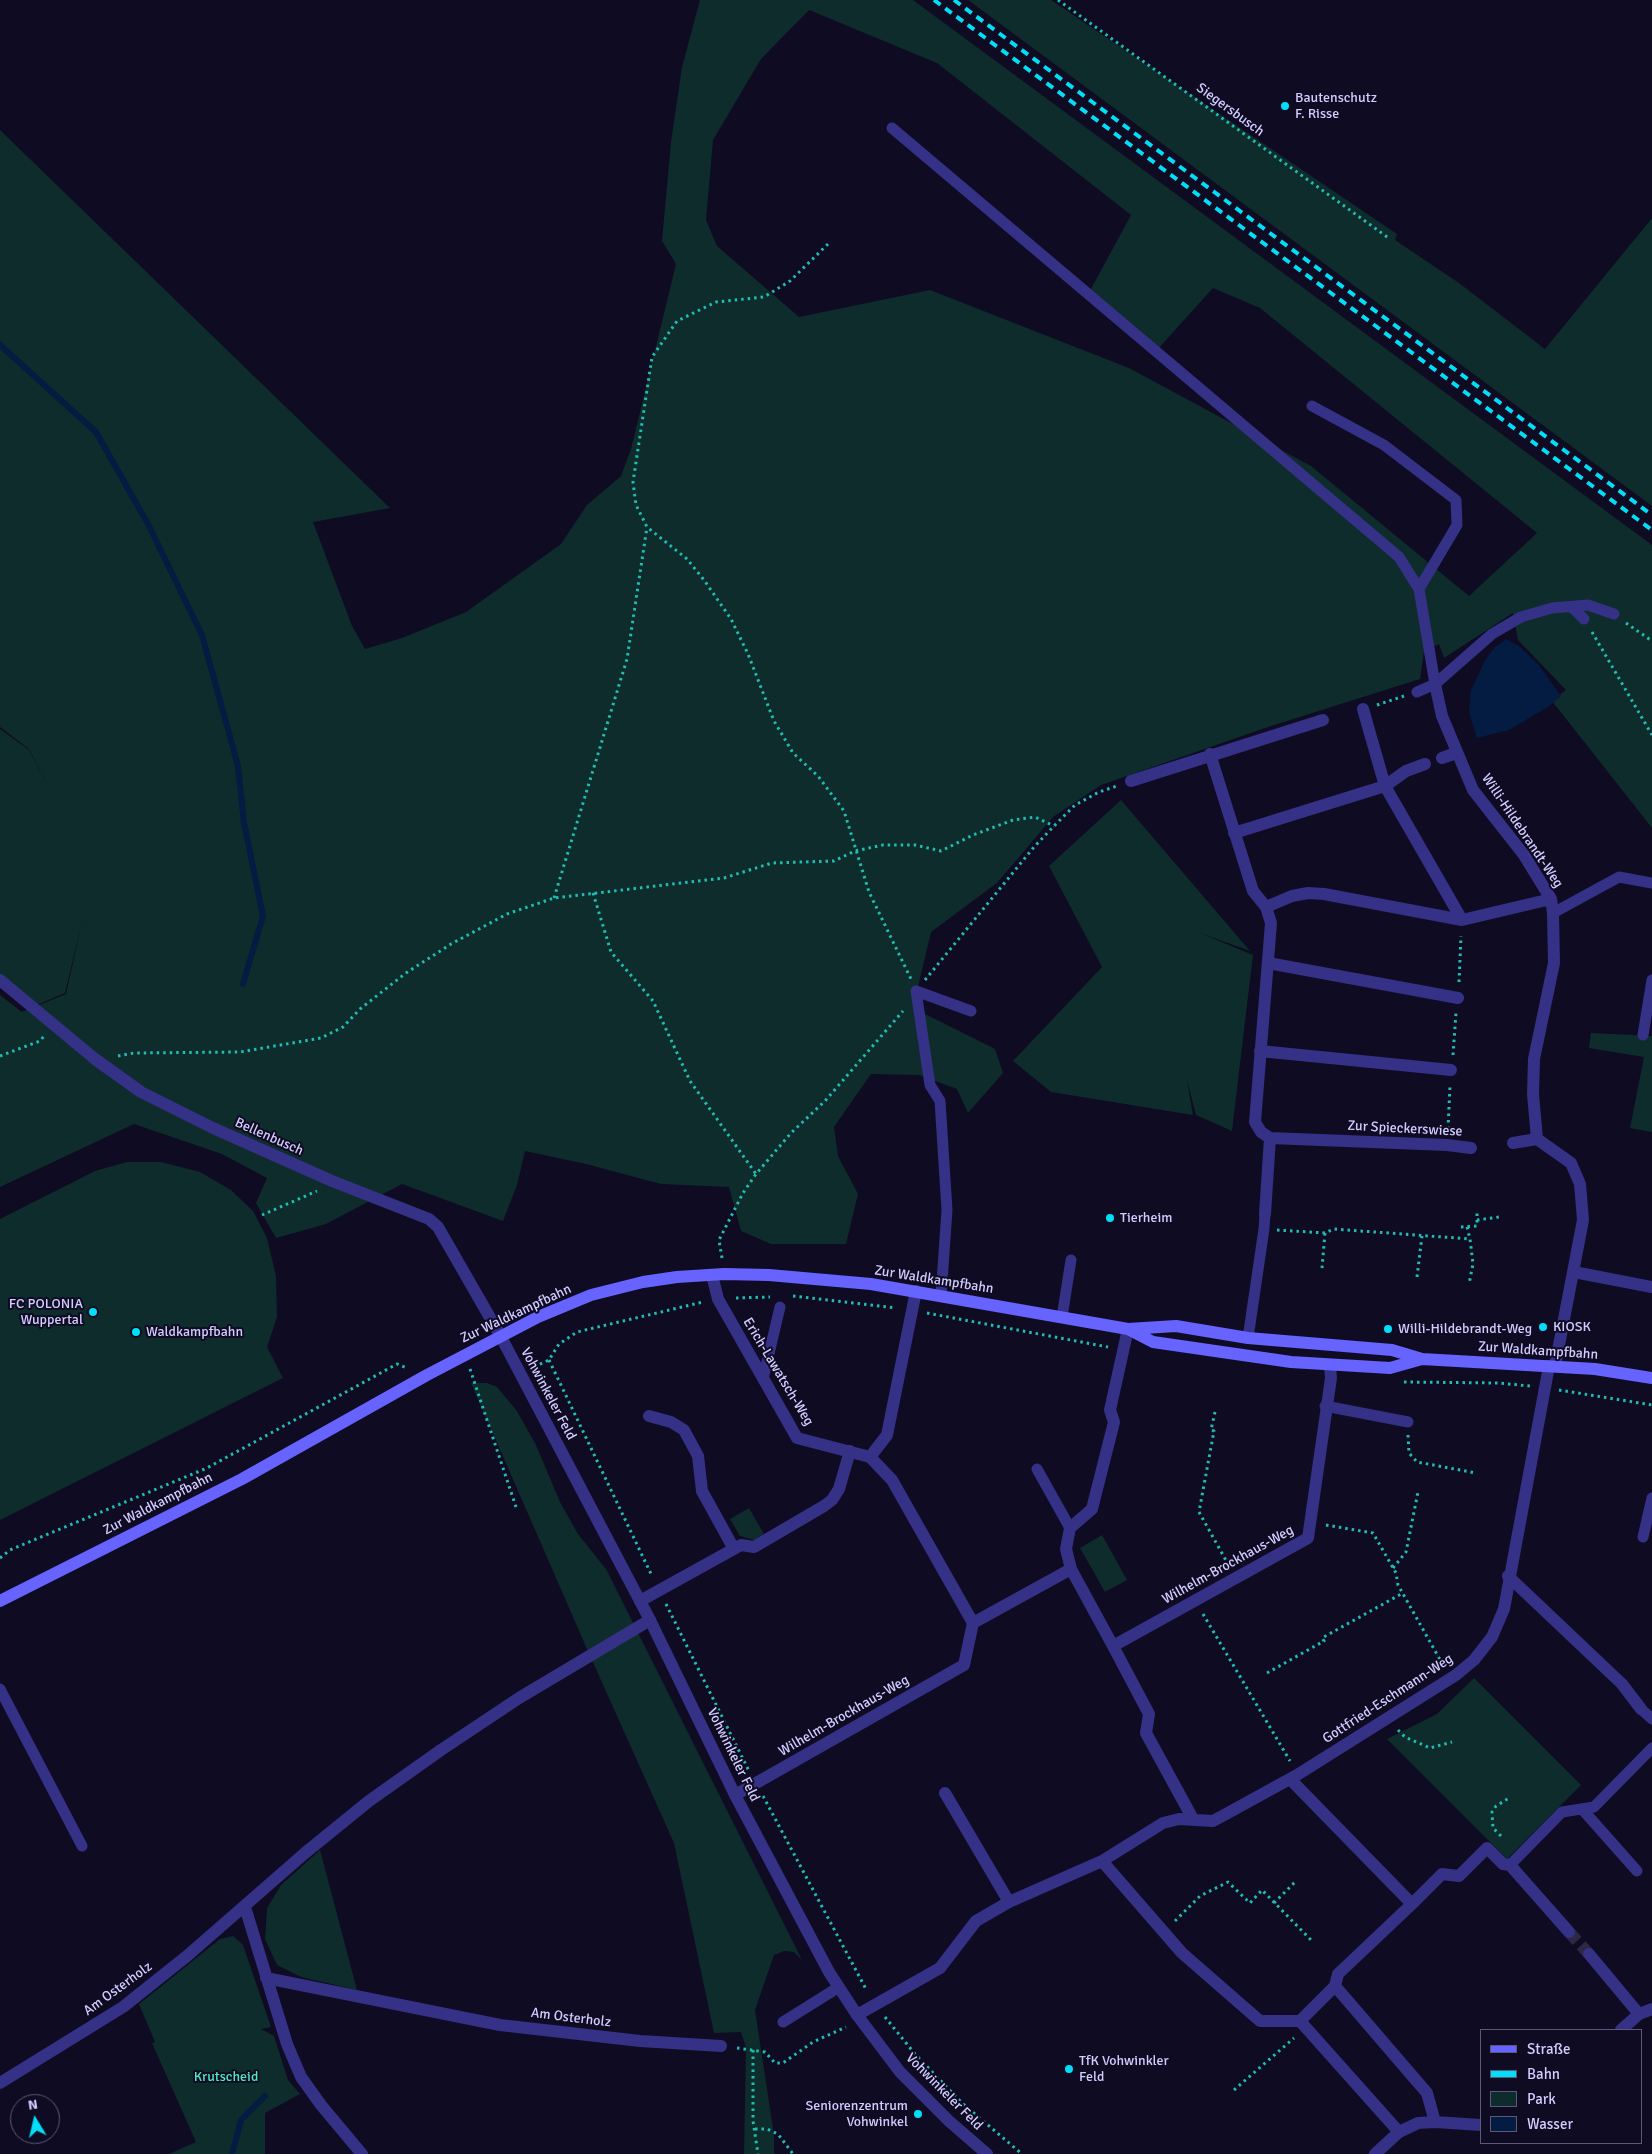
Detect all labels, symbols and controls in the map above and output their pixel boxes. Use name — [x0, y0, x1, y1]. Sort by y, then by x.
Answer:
street label: Siegersbusch — [1193, 80, 1267, 140]
place label: Bautenschutz F. Risse — [1295, 90, 1377, 122]
marker: Bautenschutz F. Risse — [1279, 100, 1291, 112]
street label: Willi-Hildebrandt-Weg — [1478, 771, 1566, 891]
street label: Bellenbusch — [232, 1114, 306, 1160]
street label: Zur Spieckerswiese — [1347, 1118, 1463, 1140]
place label: Tierheim — [1120, 1210, 1172, 1226]
marker: Tierheim — [1104, 1212, 1116, 1224]
street label: Zur Waldkampfbahn — [873, 1262, 995, 1298]
street label: Zur Waldkampfbahn — [458, 1281, 574, 1347]
place label: FC POLONIA Wuppertal — [9, 1296, 83, 1328]
marker: FC POLONIA Wuppertal — [87, 1306, 99, 1318]
street label: Erich-Lawatsch-Weg — [739, 1315, 817, 1429]
place label: KIOSK — [1553, 1319, 1591, 1335]
place label: Willi-Hildebrandt-Weg — [1398, 1321, 1532, 1337]
marker: KIOSK — [1537, 1321, 1549, 1333]
marker: Willi-Hildebrandt-Weg — [1382, 1323, 1394, 1335]
place label: Waldkampfbahn — [146, 1324, 243, 1340]
marker: Waldkampfbahn — [130, 1326, 142, 1338]
street label: Zur Waldkampfbahn — [1477, 1338, 1599, 1364]
street label: Vohwinkeler Feld — [517, 1345, 579, 1443]
street label: Zur Waldkampfbahn — [101, 1469, 215, 1539]
street label: Wilhelm-Brockhaus-Weg — [1159, 1522, 1297, 1608]
street label: Gottfried-Eschmann-Weg — [1320, 1651, 1456, 1747]
street label: Wilhelm-Brockhaus-Weg — [776, 1672, 912, 1760]
street label: Vohwinkeler Feld — [703, 1705, 763, 1805]
street label: Am Osterholz — [80, 1959, 156, 2019]
street label: Am Osterholz — [530, 2005, 612, 2031]
legend — [1480, 2029, 1642, 2144]
text: Straße — [1527, 2040, 1571, 2058]
street label: Vohwinkeler Feld — [902, 2050, 986, 2134]
place label: TfK Vohwinkler Feld — [1079, 2053, 1169, 2086]
marker: TfK Vohwinkler Feld — [1063, 2063, 1075, 2075]
text: Bahn — [1527, 2065, 1560, 2083]
park label: Krutscheid — [194, 2069, 258, 2085]
text: Park — [1527, 2090, 1556, 2108]
north arrow — [10, 2094, 60, 2144]
text: N — [27, 2096, 39, 2114]
place label: Seniorenzentrum Vohwinkel — [805, 2098, 908, 2130]
marker: Seniorenzentrum Vohwinkel — [912, 2108, 924, 2120]
text: Wasser — [1527, 2115, 1573, 2133]

